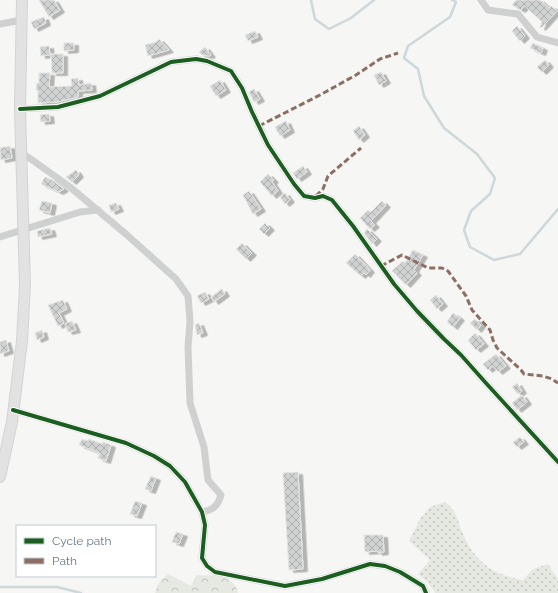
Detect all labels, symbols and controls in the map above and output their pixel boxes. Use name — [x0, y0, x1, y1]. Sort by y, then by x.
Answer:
legend — [16, 525, 156, 577]
text: Cycle path — [52, 534, 111, 548]
text: Path — [52, 554, 77, 568]

